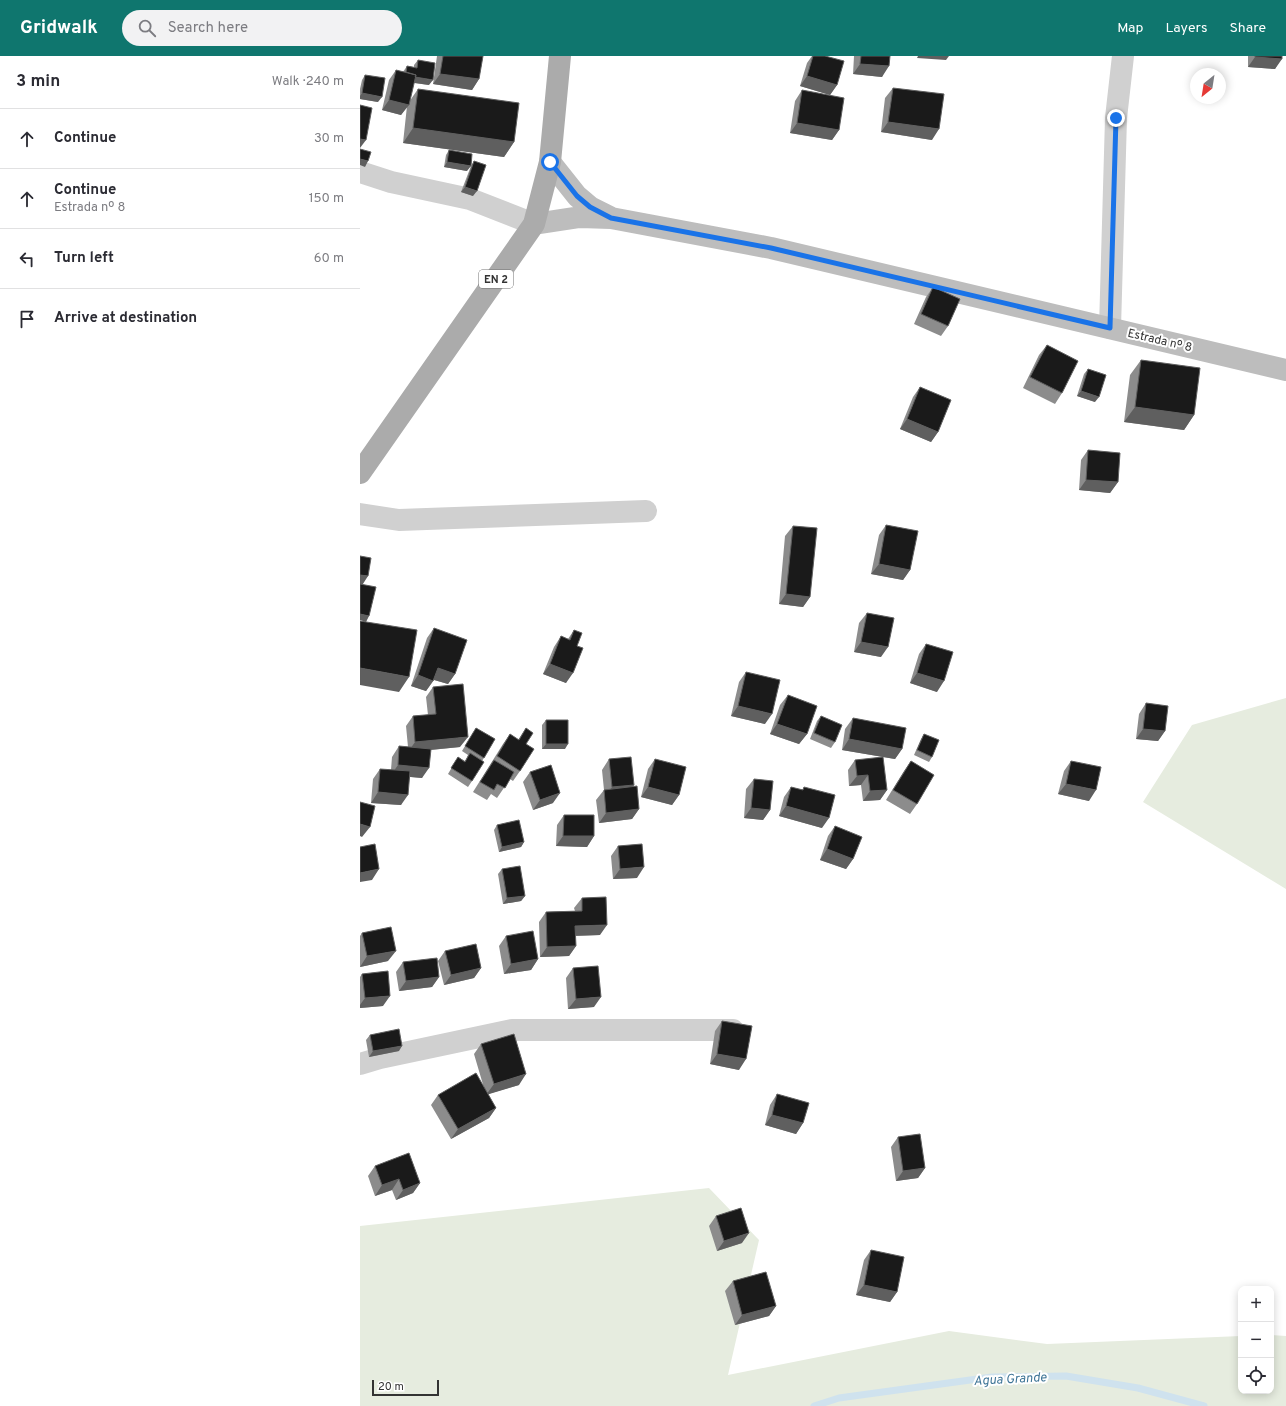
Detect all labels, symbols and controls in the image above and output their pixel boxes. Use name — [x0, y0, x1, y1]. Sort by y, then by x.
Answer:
search box — [122, 10, 402, 46]
text: Gridwalk — [20, 16, 98, 40]
icon: search — [136, 17, 158, 39]
text: Search here — [168, 19, 248, 38]
text: Map — [1117, 20, 1143, 37]
text: Layers — [1165, 20, 1207, 37]
text: Share — [1229, 20, 1266, 37]
north arrow — [1190, 68, 1226, 104]
text: 3 min — [16, 71, 60, 93]
text: Walk · 240 m — [272, 74, 344, 90]
route end — [1107, 109, 1125, 127]
icon: ahead — [16, 128, 38, 150]
text: Continue — [54, 129, 116, 148]
text: 30 m — [314, 131, 344, 147]
route start — [541, 153, 559, 171]
text: Continue — [54, 181, 116, 200]
icon: ahead — [16, 188, 38, 210]
text: 150 m — [309, 191, 344, 207]
text: Estrada nº 8 — [54, 200, 125, 216]
icon: left — [16, 248, 38, 270]
text: Turn left — [54, 249, 114, 268]
text: 60 m — [314, 251, 344, 267]
road number: EN 2 — [479, 270, 513, 288]
icon: arrive — [16, 308, 38, 330]
text: Arrive at destination — [54, 309, 197, 328]
street label: Estrada nº 8 — [1126, 326, 1194, 356]
map controls — [1238, 1286, 1274, 1394]
button: + — [1238, 1286, 1274, 1322]
button: − — [1238, 1322, 1274, 1358]
button: locate — [1238, 1358, 1274, 1394]
water label: Agua Grande — [973, 1370, 1047, 1390]
scale bar — [372, 1378, 439, 1397]
text: 20 m — [378, 1380, 404, 1394]

